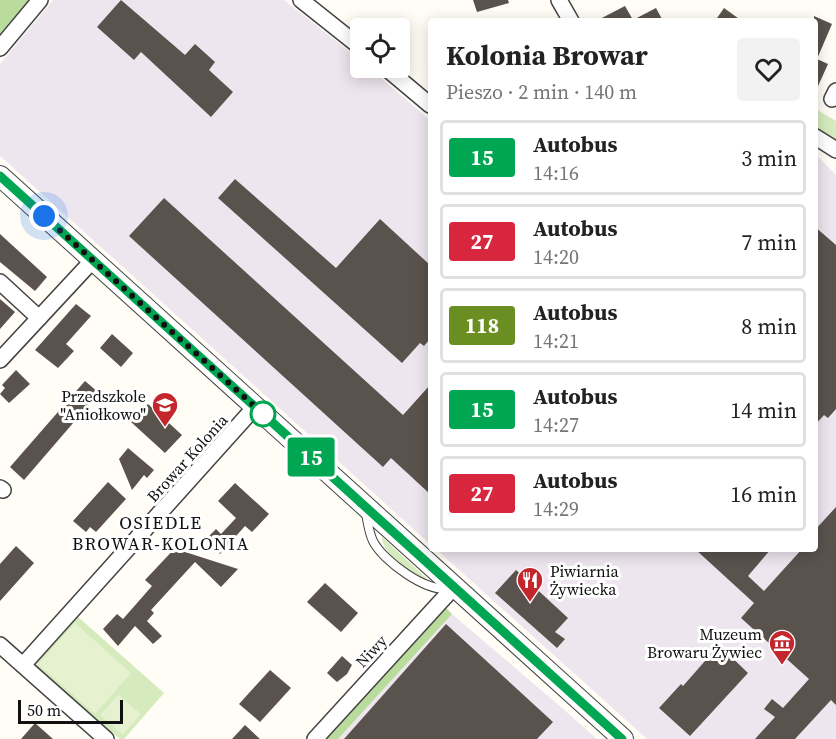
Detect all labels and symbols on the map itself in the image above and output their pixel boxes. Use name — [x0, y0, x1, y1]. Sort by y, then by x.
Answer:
your location — [29, 201, 59, 231]
place label: Przedszkole "Aniołkowo" — [60, 385, 146, 425]
school or university icon: Przedszkole "Aniołkowo" — [150, 390, 180, 428]
unlabelled marker — [250, 401, 276, 427]
street label: Browar Kolonia — [142, 409, 233, 507]
line badge: 15 — [284, 438, 338, 476]
district label: OSIEDLE BROWAR-KOLONIA — [72, 510, 250, 556]
place label: Piwiarnia Żywiecka — [550, 560, 619, 600]
restaurant icon: Piwiarnia Żywiecka — [515, 565, 545, 603]
place label: Muzeum Browaru Żywiec — [647, 623, 762, 663]
museum icon: Muzeum Browaru Żywiec — [767, 628, 797, 666]
street label: Niwy — [350, 629, 392, 672]
scale bar — [18, 697, 123, 724]

